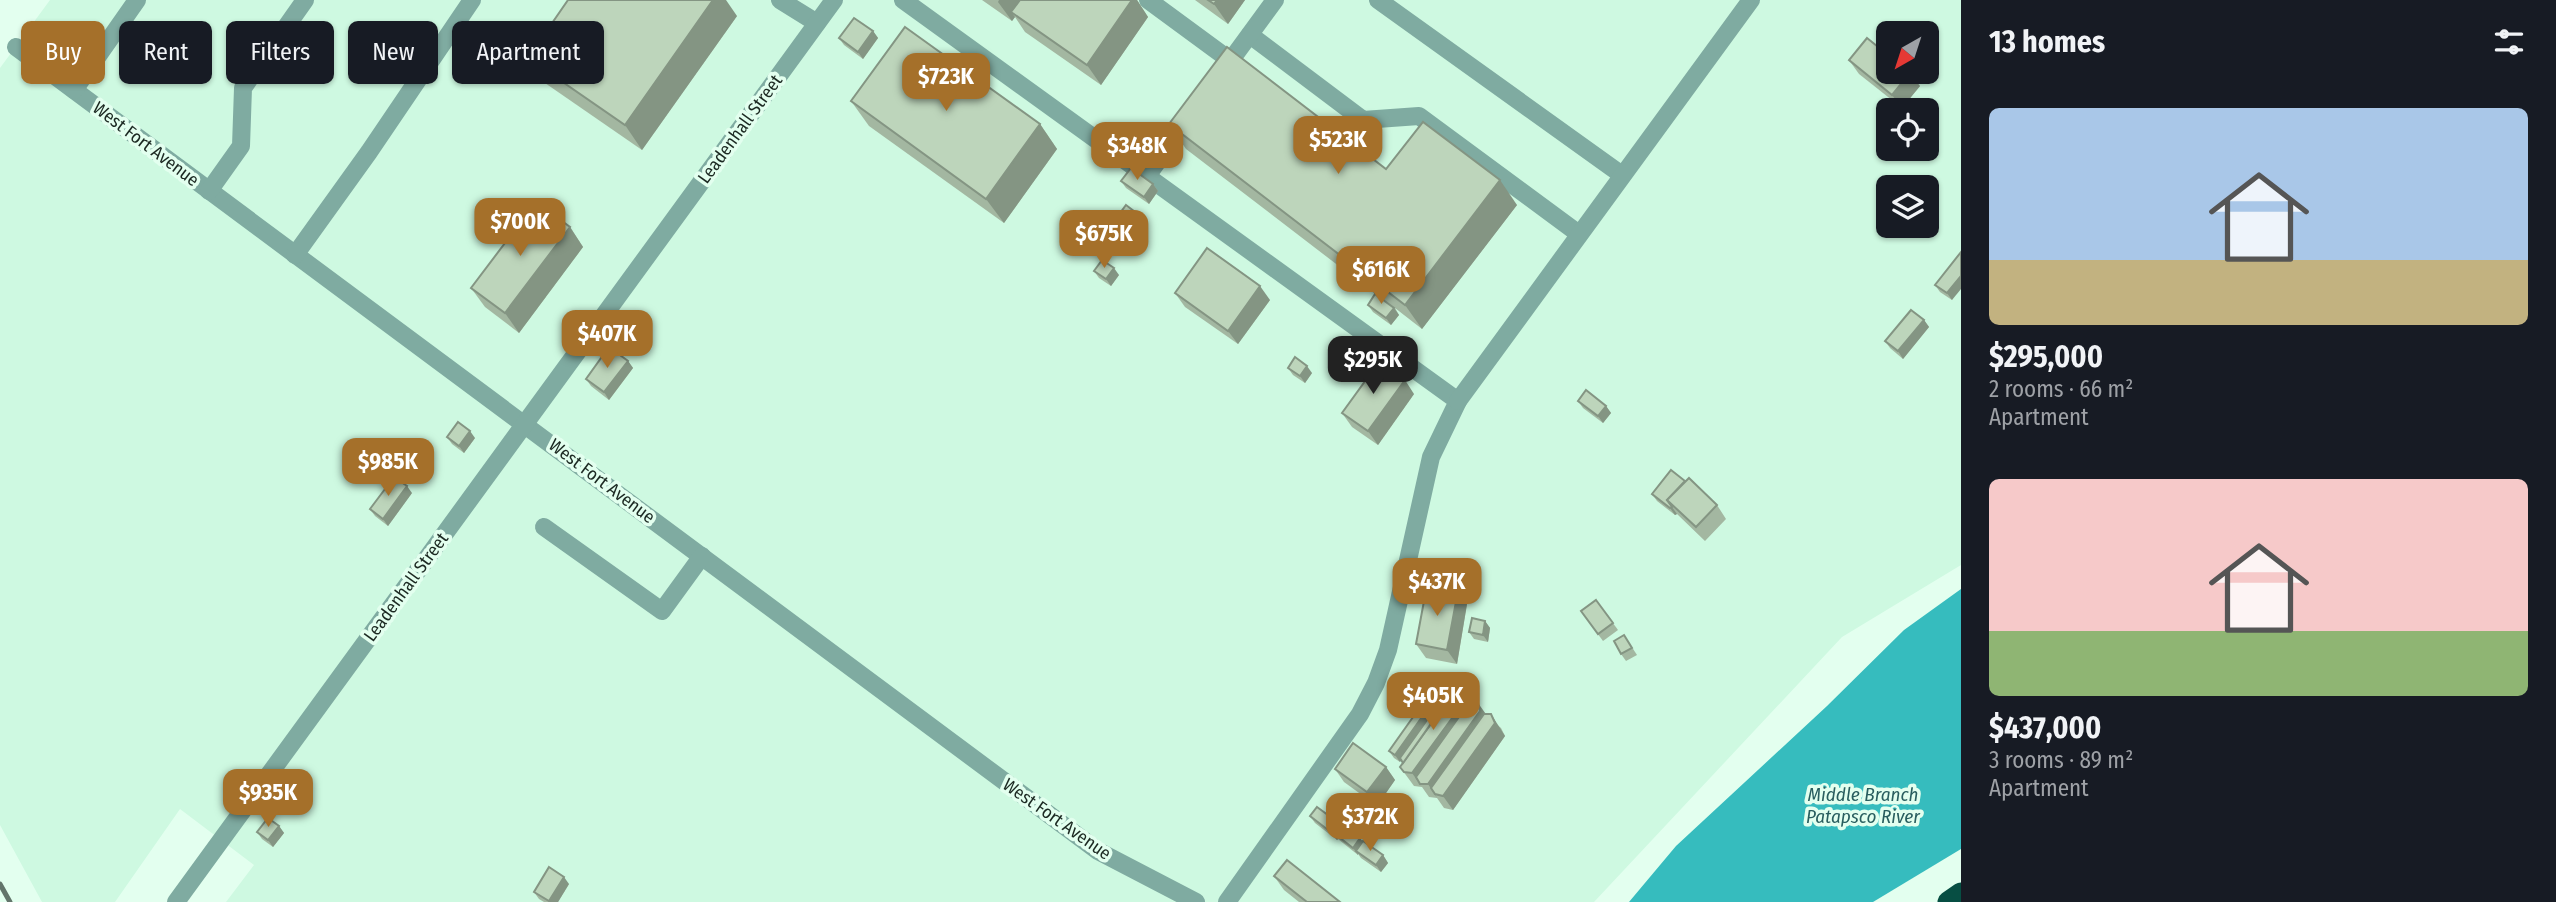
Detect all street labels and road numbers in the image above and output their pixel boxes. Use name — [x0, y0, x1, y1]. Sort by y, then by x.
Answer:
street label: Leadenhall Street — [693, 70, 787, 188]
street label: West Fort Avenue — [89, 97, 203, 191]
street label: West Fort Avenue — [545, 434, 659, 528]
street label: Leadenhall Street — [359, 528, 453, 646]
street label: West Fort Avenue — [999, 774, 1115, 865]

